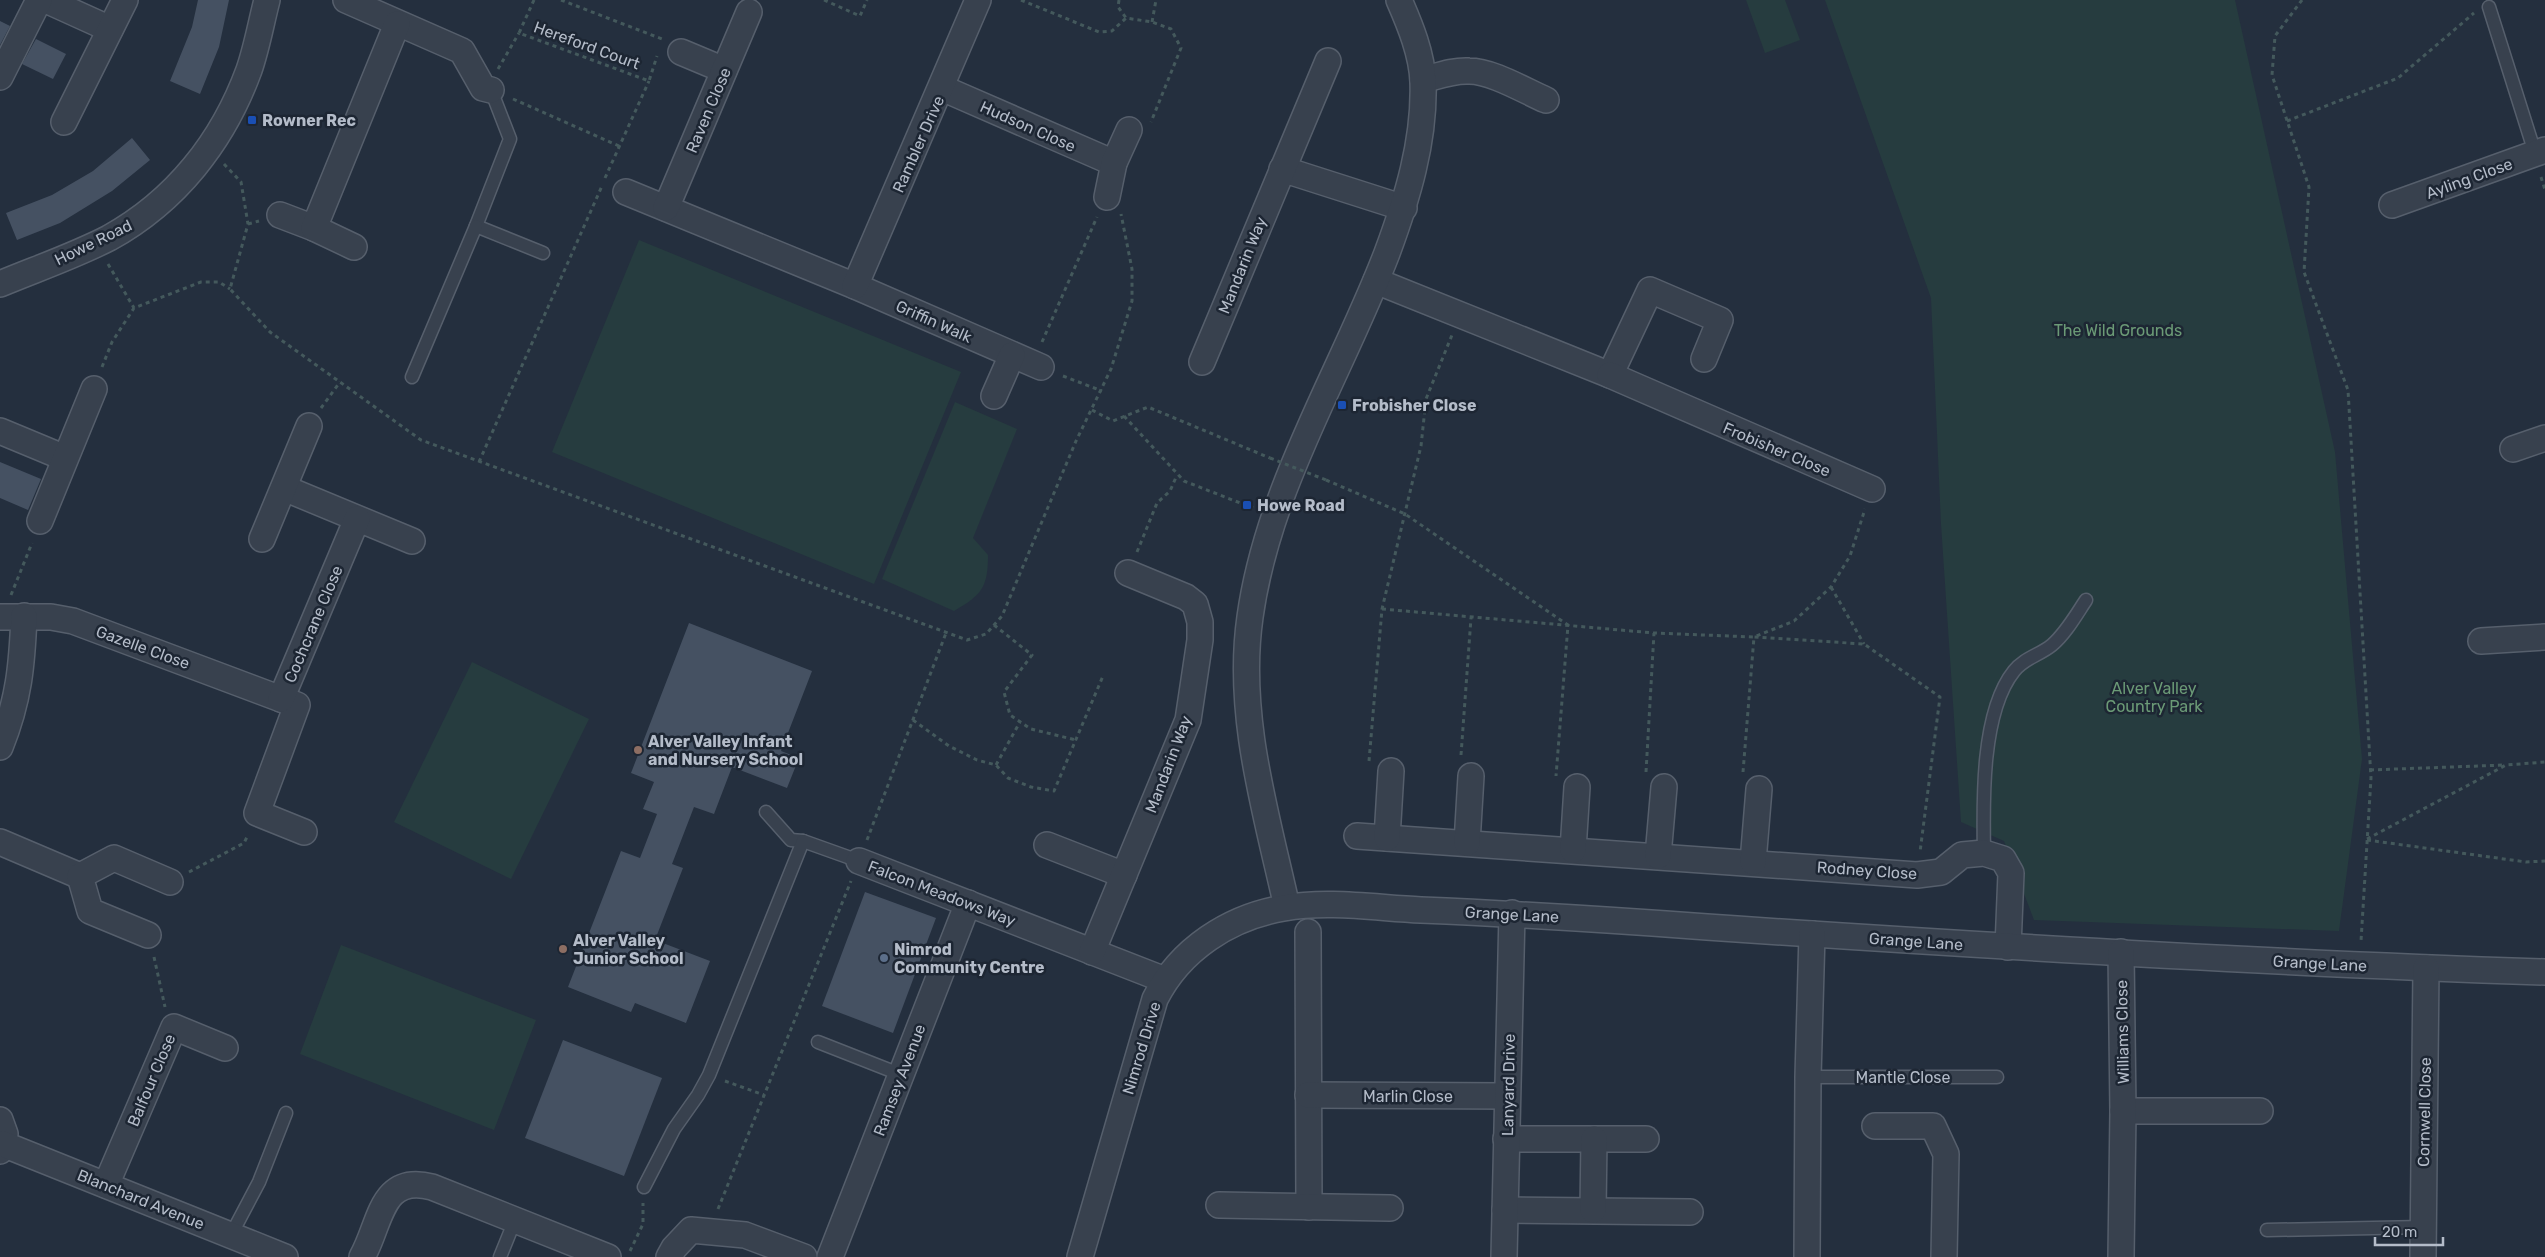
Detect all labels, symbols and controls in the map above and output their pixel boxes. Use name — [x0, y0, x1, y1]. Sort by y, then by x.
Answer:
street label: Hereford Court — [531, 17, 642, 73]
street label: Raven Close — [682, 65, 735, 156]
street label: Rambler Drive — [889, 93, 948, 196]
street label: Hudson Close — [977, 97, 1078, 156]
place label: Rowner Rec — [262, 111, 356, 130]
marker: Rowner Rec — [246, 114, 258, 126]
street label: Ayling Close — [2423, 154, 2515, 203]
street label: Mandarin Way — [1214, 214, 1271, 316]
street label: Howe Road — [51, 216, 135, 269]
street label: Griffin Walk — [893, 296, 975, 347]
park label: The Wild Grounds — [2054, 321, 2182, 340]
place label: Frobisher Close — [1352, 396, 1476, 415]
marker: Frobisher Close — [1336, 399, 1348, 411]
street label: Frobisher Close — [1720, 418, 1833, 481]
place label: Howe Road — [1257, 496, 1345, 515]
marker: Howe Road — [1241, 499, 1253, 511]
street label: Cochcrane Close — [280, 563, 347, 686]
street label: Gazelle Close — [93, 622, 192, 673]
park label: Alver Valley Country Park — [2105, 679, 2203, 716]
street label: Mandarin Way — [1141, 713, 1196, 816]
place label: Alver Valley Infant and Nursery School — [648, 732, 803, 769]
marker: Alver Valley Infant and Nursery School — [632, 744, 644, 756]
street label: Falcon Meadows Way — [865, 857, 1018, 930]
street label: Rodney Close — [1816, 858, 1918, 883]
street label: Grange Lane — [1464, 903, 1560, 926]
street label: Grange Lane — [1868, 929, 1964, 954]
place label: Alver Valley Junior School — [573, 931, 684, 968]
place label: Nimrod Community Centre — [894, 940, 1045, 977]
marker: Alver Valley Junior School — [557, 943, 569, 955]
marker: Nimrod Community Centre — [878, 952, 890, 964]
street label: Grange Lane — [2272, 952, 2368, 975]
street label: Williams Close — [2112, 980, 2133, 1084]
street label: Nimrod Drive — [1118, 999, 1165, 1097]
street label: Ramsey Avenue — [869, 1022, 930, 1139]
street label: Balfour Close — [123, 1031, 180, 1129]
street label: Lanyard Drive — [1498, 1034, 1519, 1136]
street label: Cornwell Close — [2414, 1057, 2435, 1167]
street label: Mantle Close — [1856, 1068, 1951, 1087]
street label: Marlin Close — [1363, 1087, 1453, 1106]
street label: Blanchard Avenue — [74, 1165, 207, 1234]
scale bar — [2375, 1214, 2442, 1246]
text: 20 m — [2382, 1223, 2417, 1241]

